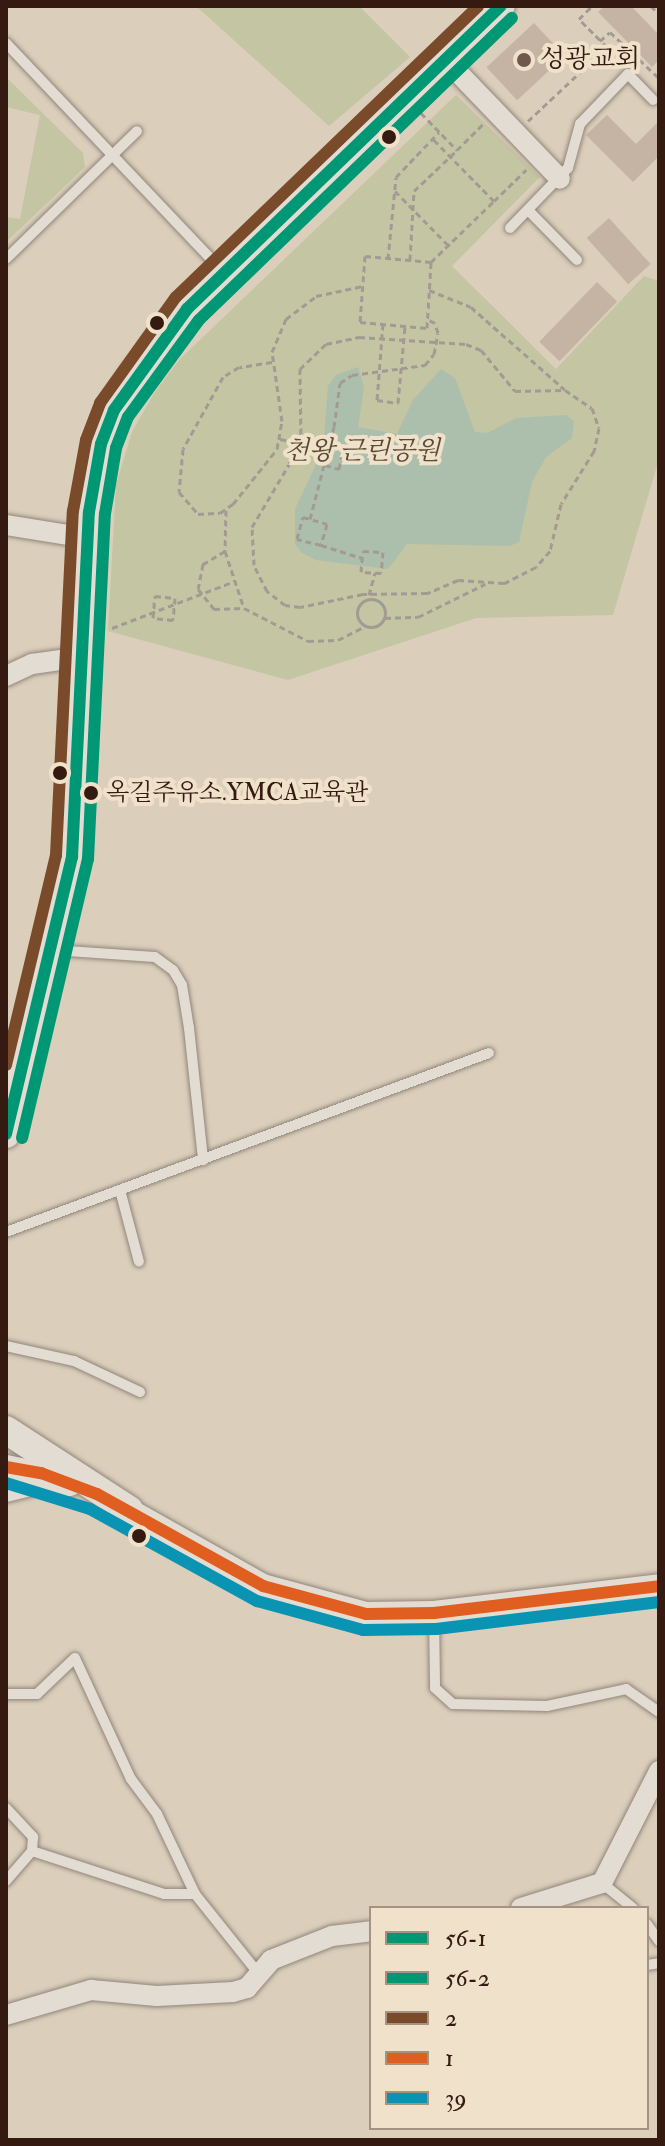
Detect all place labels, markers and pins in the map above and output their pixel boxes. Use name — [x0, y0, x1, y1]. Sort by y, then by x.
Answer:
place label: 성광교회 — [540, 44, 640, 76]
marker: 성광교회 — [515, 51, 533, 69]
unlabelled marker — [381, 129, 397, 145]
unlabelled marker — [149, 315, 165, 331]
unlabelled marker — [52, 765, 68, 781]
place label: 옥길주유소.YMCA교육관 — [106, 779, 368, 807]
marker: 옥길주유소.YMCA교육관 — [83, 785, 99, 801]
unlabelled marker — [131, 1528, 147, 1544]

